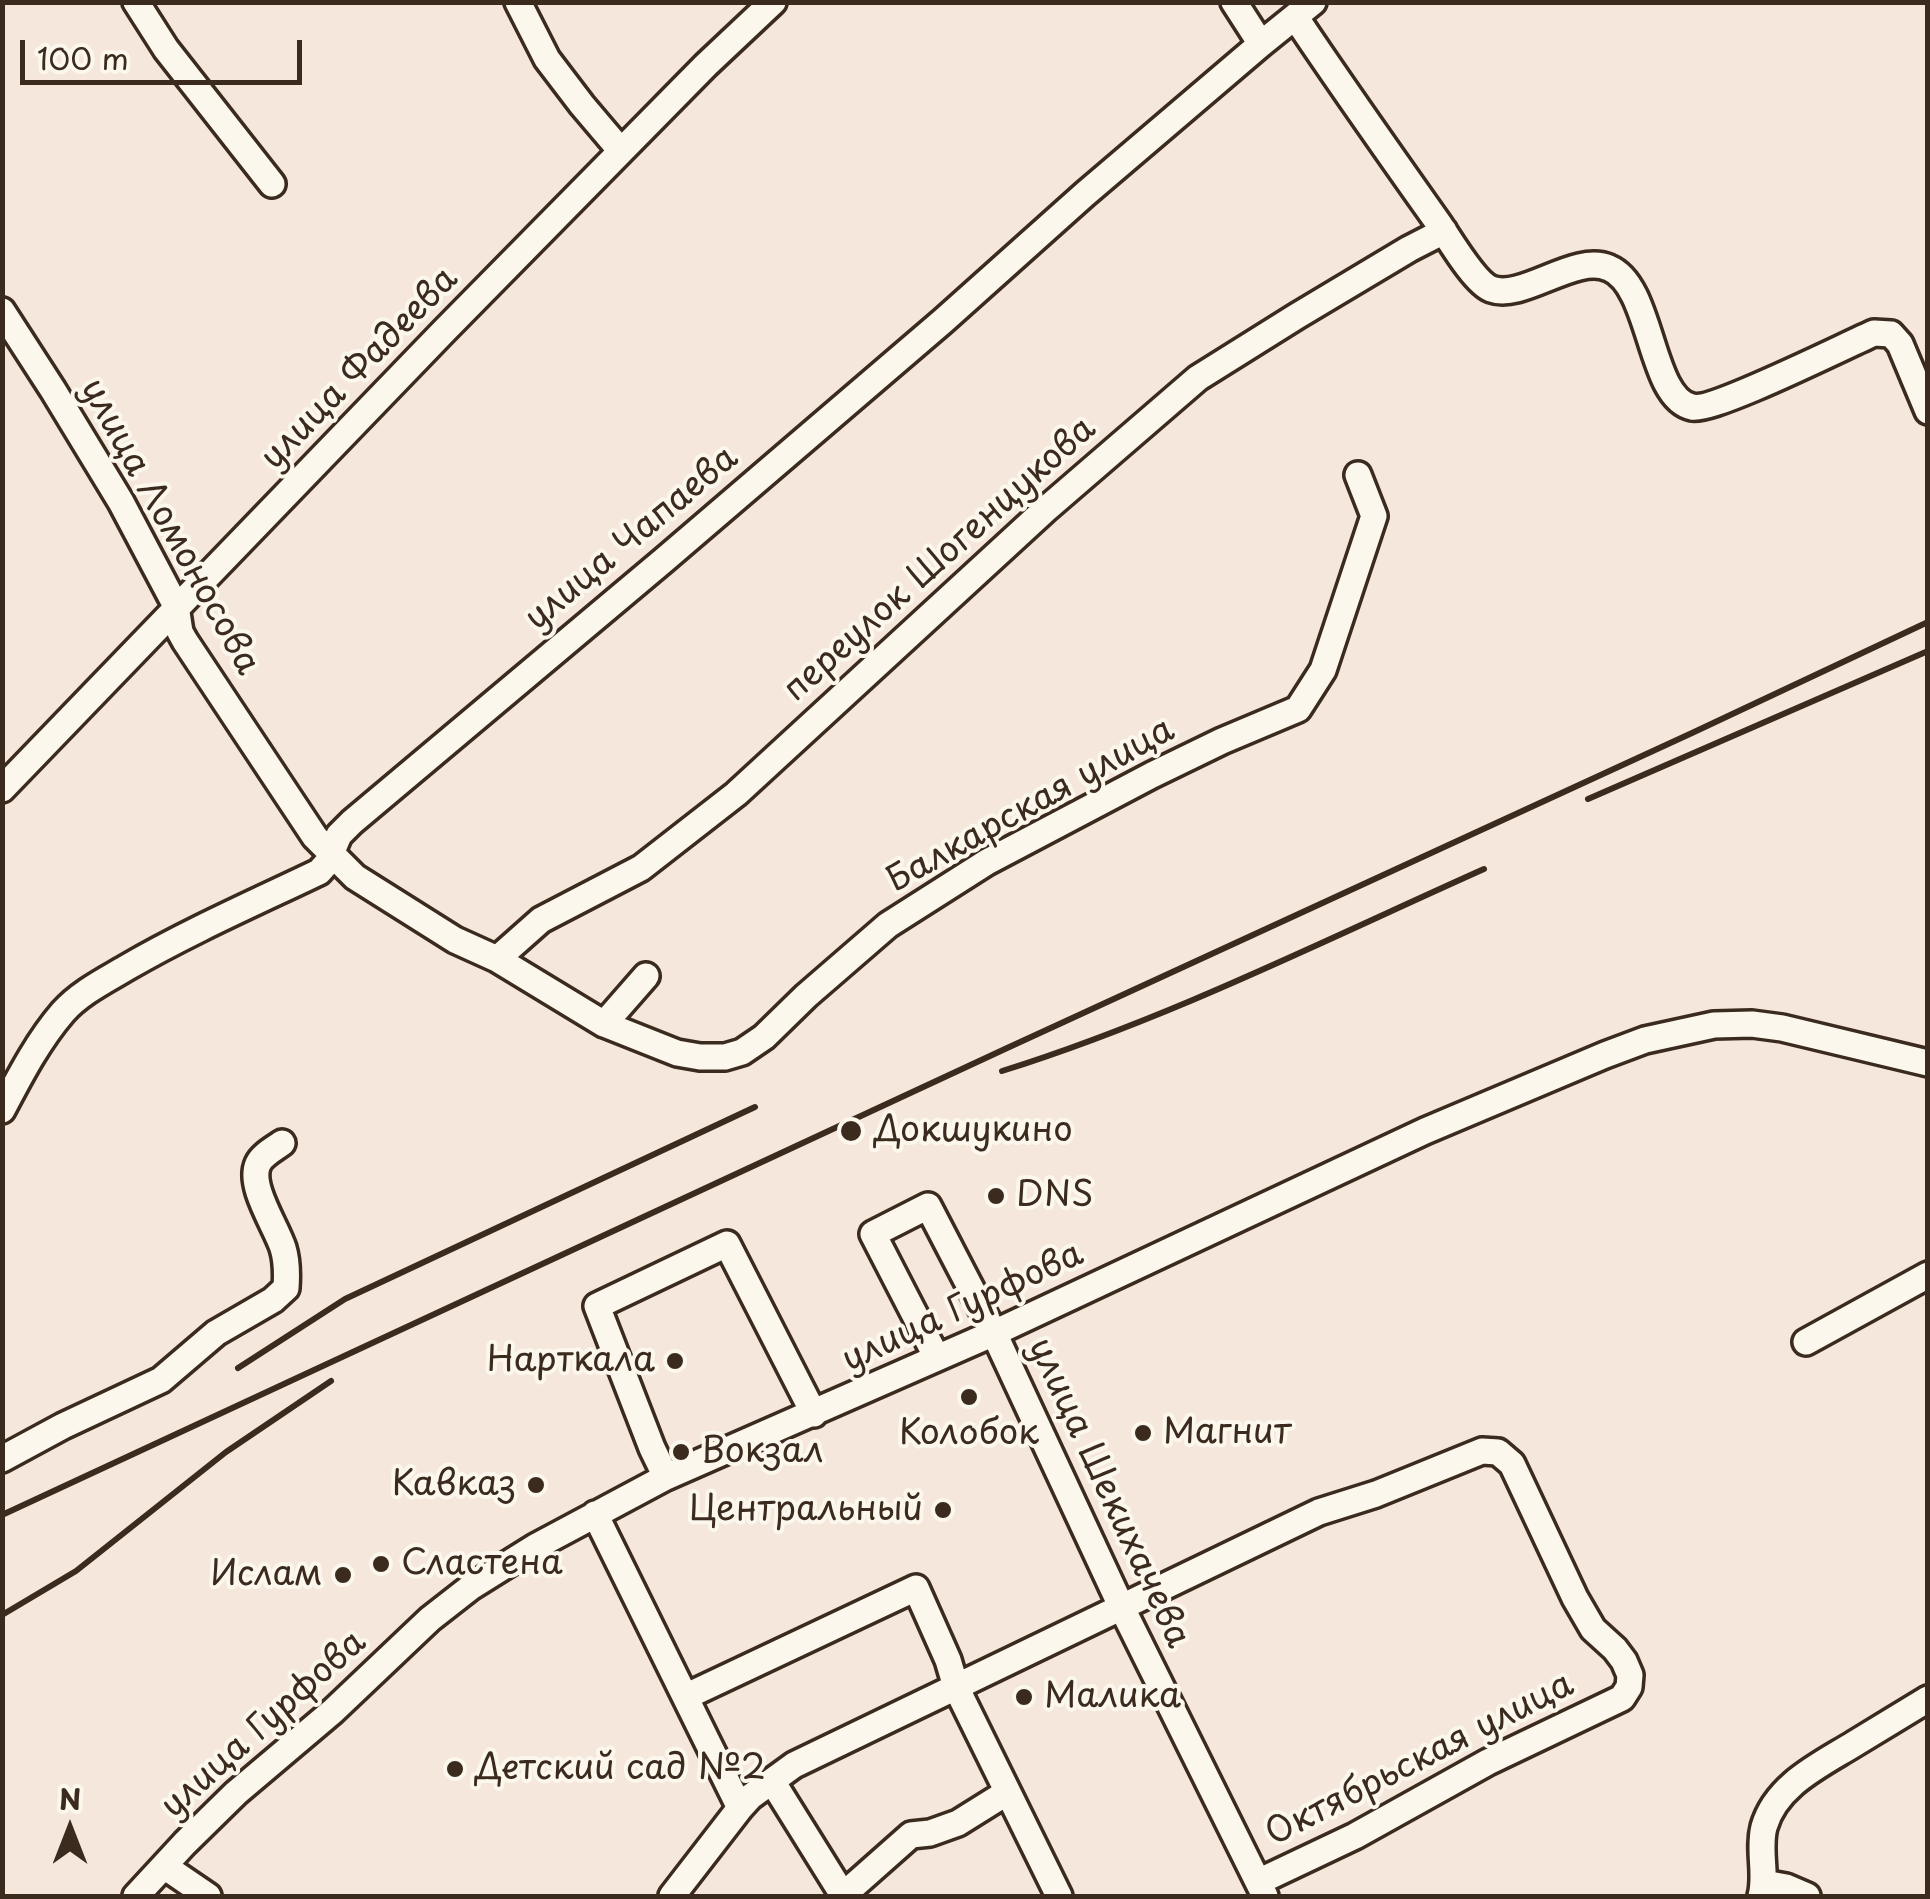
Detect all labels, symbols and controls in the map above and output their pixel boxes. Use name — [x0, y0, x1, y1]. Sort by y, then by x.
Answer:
scale bar — [25, 20, 308, 82]
text: 100 m — [37, 35, 129, 80]
street label: улица Фадеева — [253, 259, 467, 479]
street label: улица Ломоносова — [70, 372, 268, 682]
street label: переулок Шогенцукова — [775, 409, 1105, 711]
street label: улица Чапаева — [517, 438, 747, 640]
street label: Балкарская улица — [880, 710, 1182, 902]
place label: Докшукино — [874, 1110, 1073, 1152]
marker: Докшукино — [838, 1118, 864, 1144]
place label: DNS — [1016, 1175, 1094, 1217]
marker: DNS — [985, 1185, 1007, 1207]
street label: улица Гурфова — [836, 1234, 1090, 1382]
street label: улица Шекихачева — [1018, 1332, 1198, 1654]
place label: Нарткала — [487, 1340, 655, 1382]
marker: Нарткала — [664, 1350, 686, 1372]
marker: Колобок — [958, 1386, 980, 1408]
place label: Магнит — [1163, 1412, 1291, 1454]
place label: Колобок — [899, 1413, 1039, 1455]
marker: Магнит — [1132, 1422, 1154, 1444]
place label: Вокзал — [701, 1431, 823, 1473]
marker: Вокзал — [670, 1441, 692, 1463]
place label: Кавказ — [392, 1464, 516, 1506]
marker: Кавказ — [525, 1474, 547, 1496]
place label: Центральный — [689, 1489, 923, 1531]
marker: Центральный — [932, 1499, 954, 1521]
place label: Сластена — [401, 1543, 563, 1585]
marker: Сластена — [370, 1553, 392, 1575]
place label: Ислам — [210, 1554, 323, 1596]
marker: Ислам — [332, 1564, 354, 1586]
street label: улица Гурфова — [153, 1622, 375, 1828]
street label: Октябрьская улица — [1259, 1664, 1581, 1856]
place label: Малика — [1044, 1676, 1181, 1718]
marker: Малика — [1013, 1686, 1035, 1708]
place label: Детский сад №2 — [475, 1748, 766, 1790]
marker: Детский сад №2 — [444, 1758, 466, 1780]
text: N — [59, 1777, 81, 1820]
north arrow — [20, 1779, 120, 1879]

